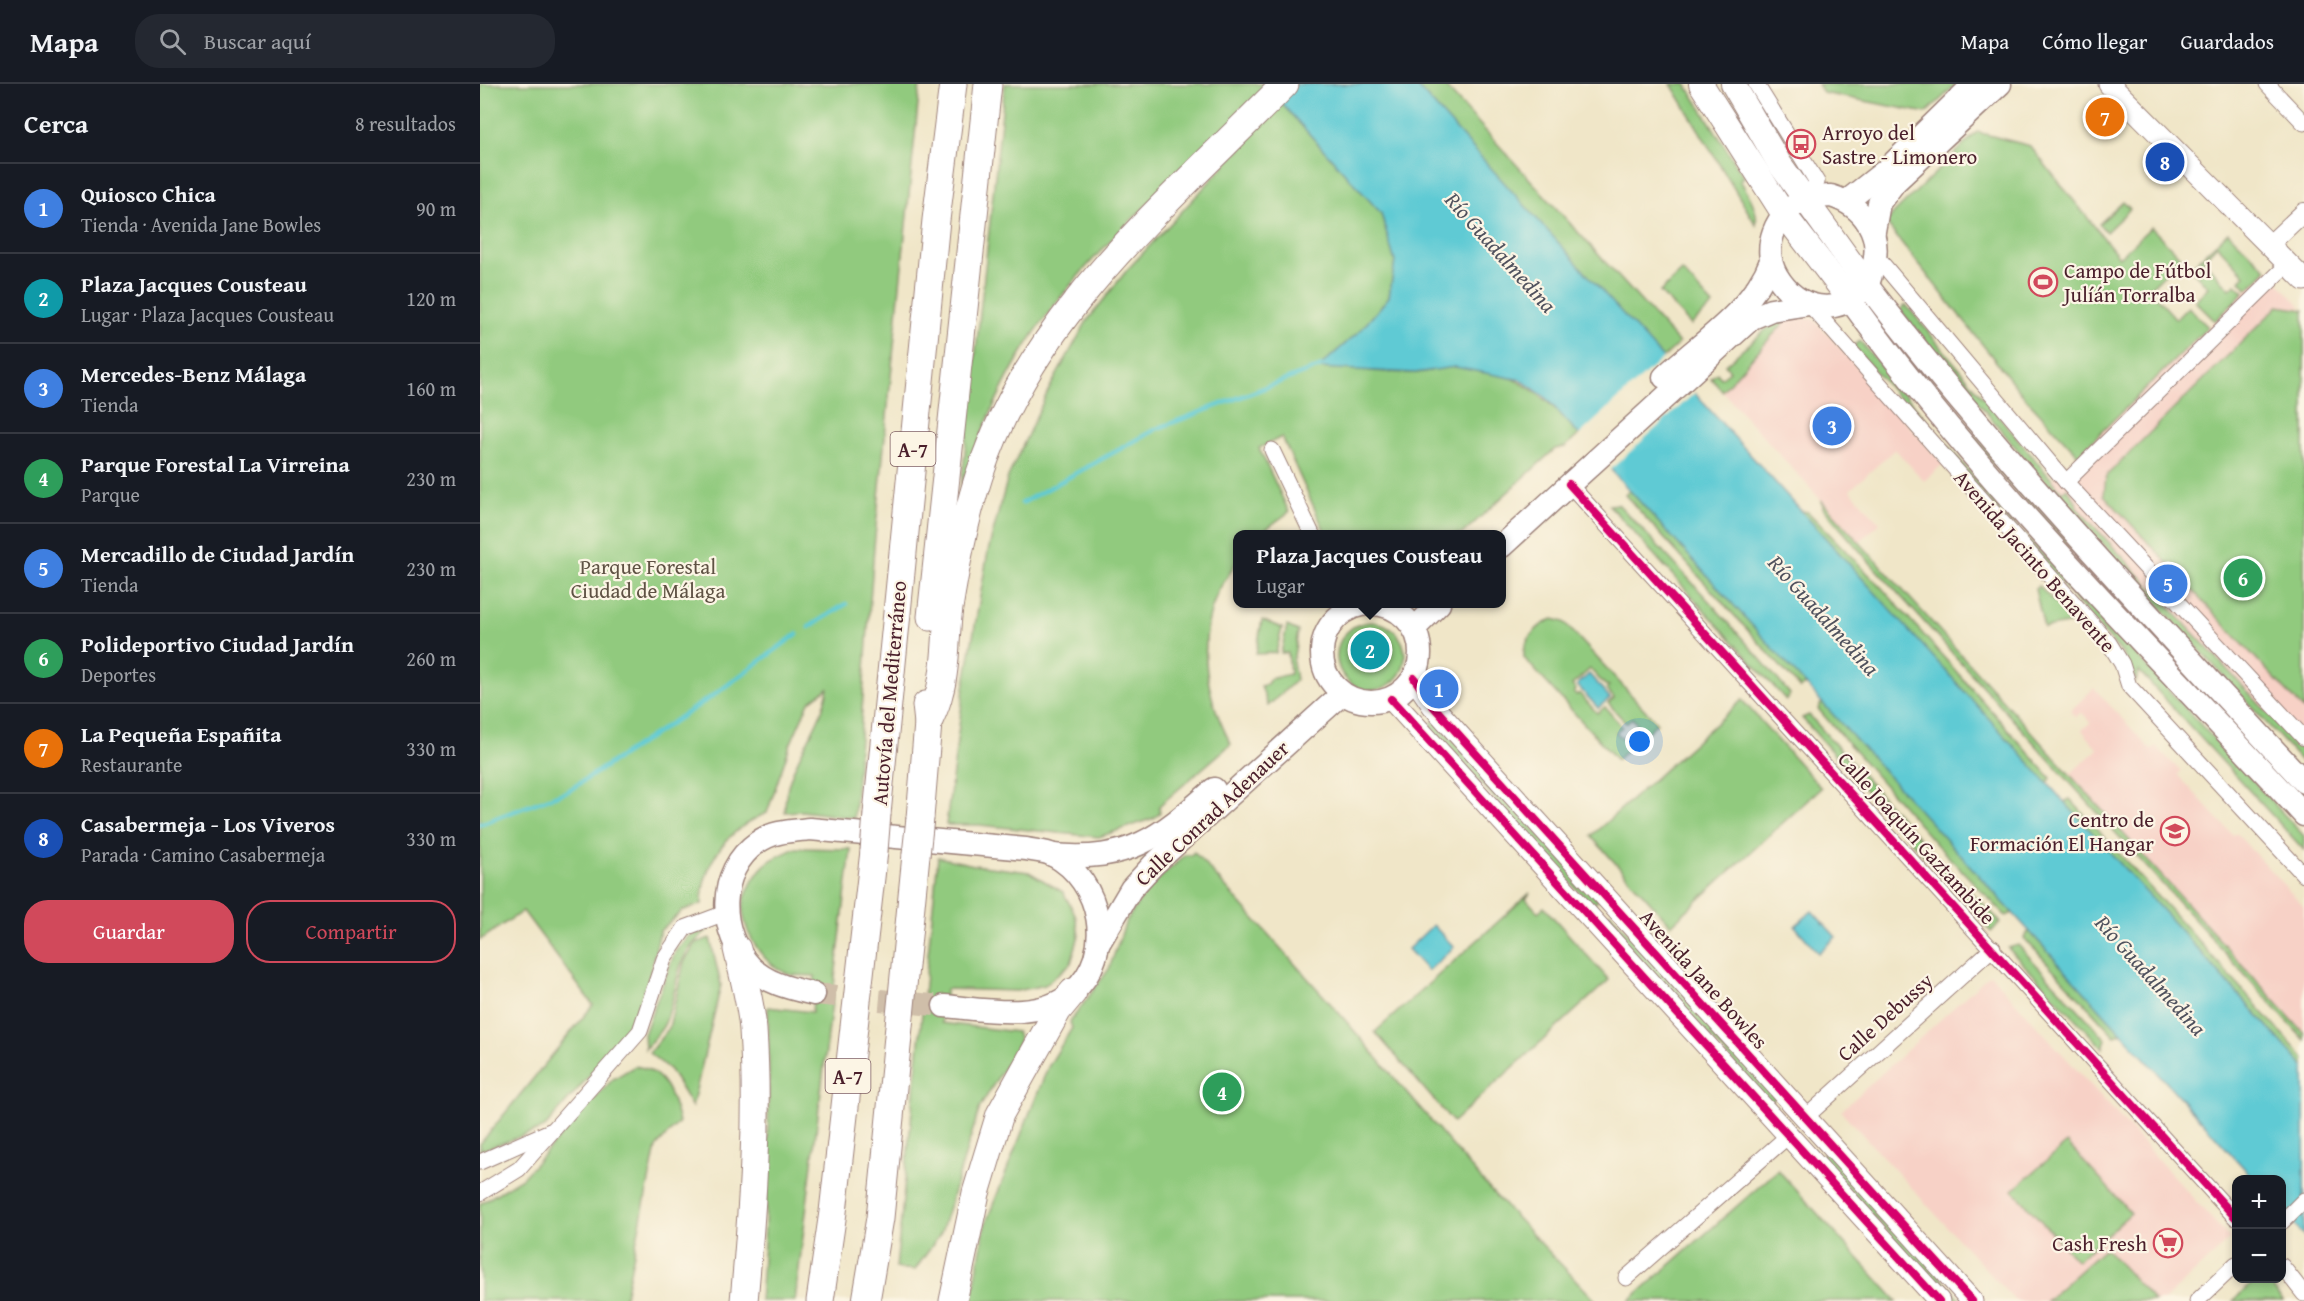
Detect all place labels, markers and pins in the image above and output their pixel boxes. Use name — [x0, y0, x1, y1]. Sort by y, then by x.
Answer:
pin: 7 — [2086, 94, 2124, 140]
place label: Arroyo del Sastre - Limonero — [1822, 117, 1977, 172]
bus stop icon: Arroyo del Sastre - Limonero — [1785, 128, 1817, 160]
pin: 8 — [2146, 140, 2184, 184]
place label: Campo de Fútbol Julíán Torralba — [2061, 255, 2211, 310]
sports icon: Campo de Fútbol Julíán Torralba — [2027, 266, 2059, 298]
pin: 3 — [1812, 404, 1852, 448]
pin: 6 — [2224, 556, 2262, 600]
pin: 5 — [2148, 562, 2188, 606]
pin: 2 — [1350, 628, 1390, 672]
pin: 1 — [1420, 666, 1458, 712]
place label: Centro de Formación El Hangar — [1970, 804, 2154, 859]
school or university icon: Centro de Formación El Hangar — [2159, 815, 2191, 847]
pin: 4 — [1202, 1070, 1242, 1114]
supermarket icon: Cash Fresh — [2152, 1227, 2184, 1259]
place label: Cash Fresh — [2052, 1228, 2147, 1259]

